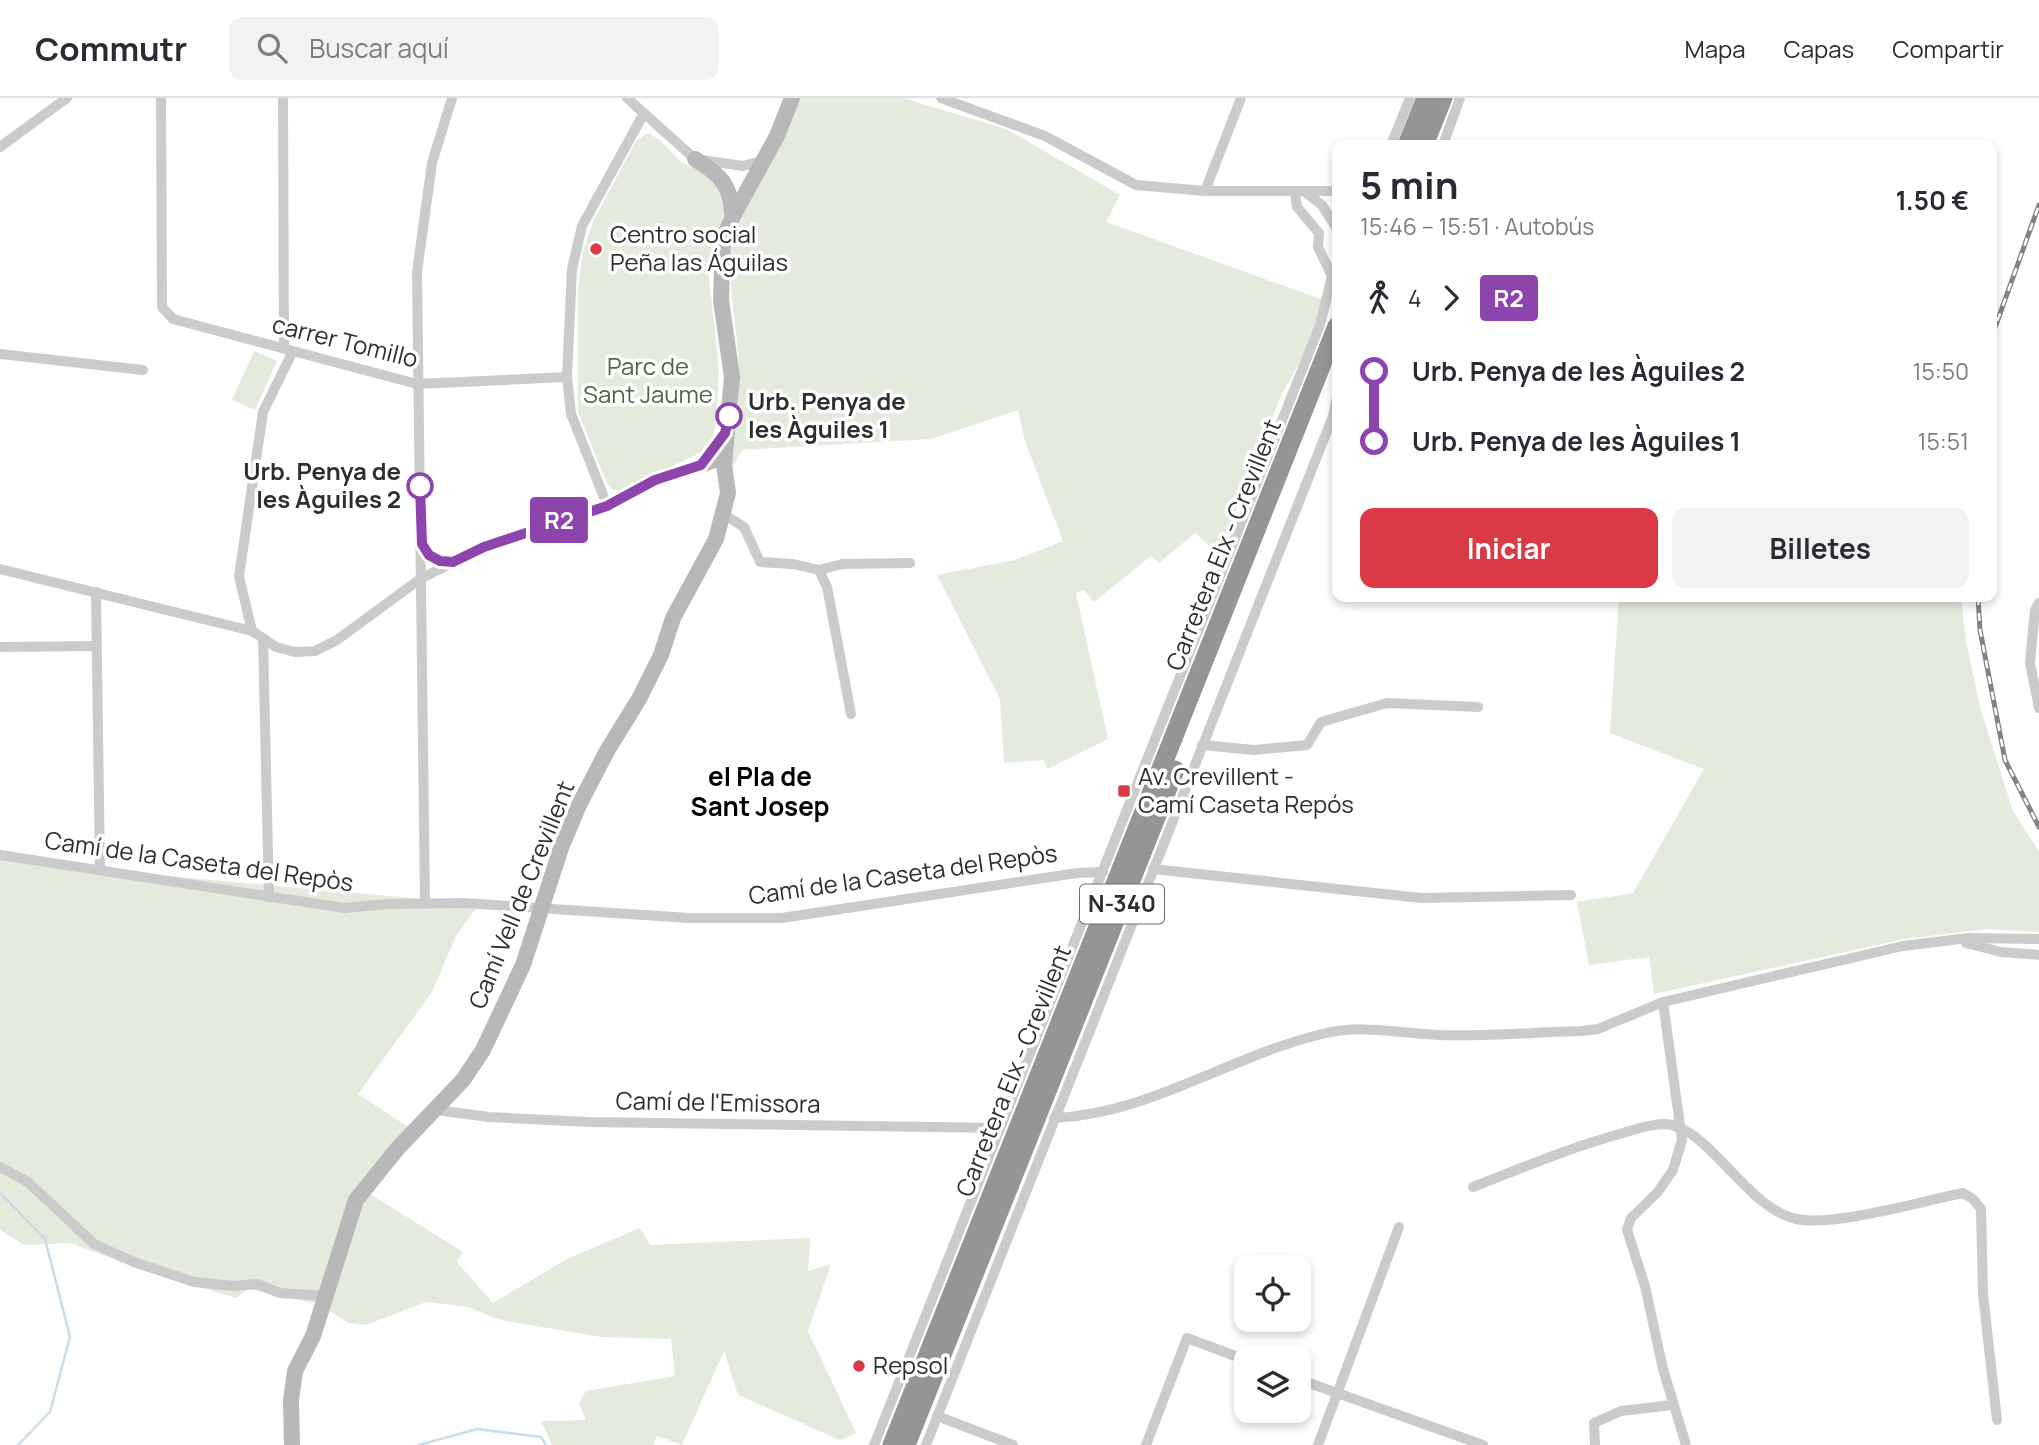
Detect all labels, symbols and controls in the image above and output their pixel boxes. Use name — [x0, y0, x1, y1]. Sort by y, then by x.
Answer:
search box — [229, 17, 719, 80]
text: Commutr — [35, 26, 187, 71]
icon: search — [253, 29, 291, 67]
text: Buscar aquí — [309, 30, 449, 66]
text: Mapa — [1685, 32, 1746, 65]
text: Capas — [1784, 32, 1854, 65]
text: Compartir — [1892, 32, 2004, 65]
text: 5 min — [1360, 158, 1458, 210]
text: 1.50 € — [1895, 182, 1969, 218]
text: 15:46 – 15:51 · Autobús — [1360, 210, 1594, 242]
place label: Centro social Peña las Águilas — [610, 217, 788, 278]
marker: Centro social Peña las Águilas — [588, 241, 604, 257]
icon: walk — [1360, 279, 1398, 317]
icon: forward — [1432, 279, 1470, 317]
text: R2 — [1494, 281, 1524, 314]
text: 4 — [1408, 282, 1422, 314]
street label: carrer Tomillo — [269, 307, 422, 375]
park label: Parc de Sant Jaume — [583, 349, 713, 410]
text: Urb. Penya de les Àguiles 2 — [1412, 353, 1745, 389]
text: 15:50 — [1913, 355, 1969, 387]
place label: Urb. Penya de les Àguiles 1 — [748, 384, 906, 445]
marker: Urb. Penya de les Àguiles 1 — [716, 403, 742, 429]
street label: Carretera Elx - Crevillent — [1157, 414, 1288, 675]
text: Urb. Penya de les Àguiles 1 — [1412, 423, 1741, 459]
text: 15:51 — [1918, 425, 1969, 457]
place label: Urb. Penya de les Àguiles 2 — [243, 454, 401, 515]
marker: Urb. Penya de les Àguiles 2 — [407, 473, 433, 499]
line badge: R2 — [528, 497, 590, 543]
text: R2 — [544, 503, 574, 536]
button: Iniciar — [1360, 508, 1658, 588]
button: Billetes — [1672, 508, 1969, 588]
district label: el Pla de Sant Josep — [691, 758, 829, 824]
place label: Av. Crevillent - Camí Caseta Repós — [1138, 759, 1354, 820]
street label: Camí Vell de Crevillent — [460, 776, 581, 1013]
marker: Av. Crevillent - Camí Caseta Repós — [1116, 783, 1132, 799]
street label: Camí de la Caseta del Repòs — [43, 823, 356, 899]
street label: Camí de la Caseta del Repòs — [746, 836, 1059, 912]
road number: N-340 — [1080, 884, 1164, 924]
street label: Carretera Elx - Crevillent — [947, 940, 1078, 1201]
street label: Camí de l'Emissora — [615, 1083, 821, 1120]
map controls — [1234, 1255, 1311, 1423]
button: locate — [1234, 1255, 1311, 1332]
button: layers — [1234, 1346, 1311, 1423]
place label: Repsol — [873, 1348, 948, 1381]
marker: Repsol — [851, 1358, 867, 1374]

